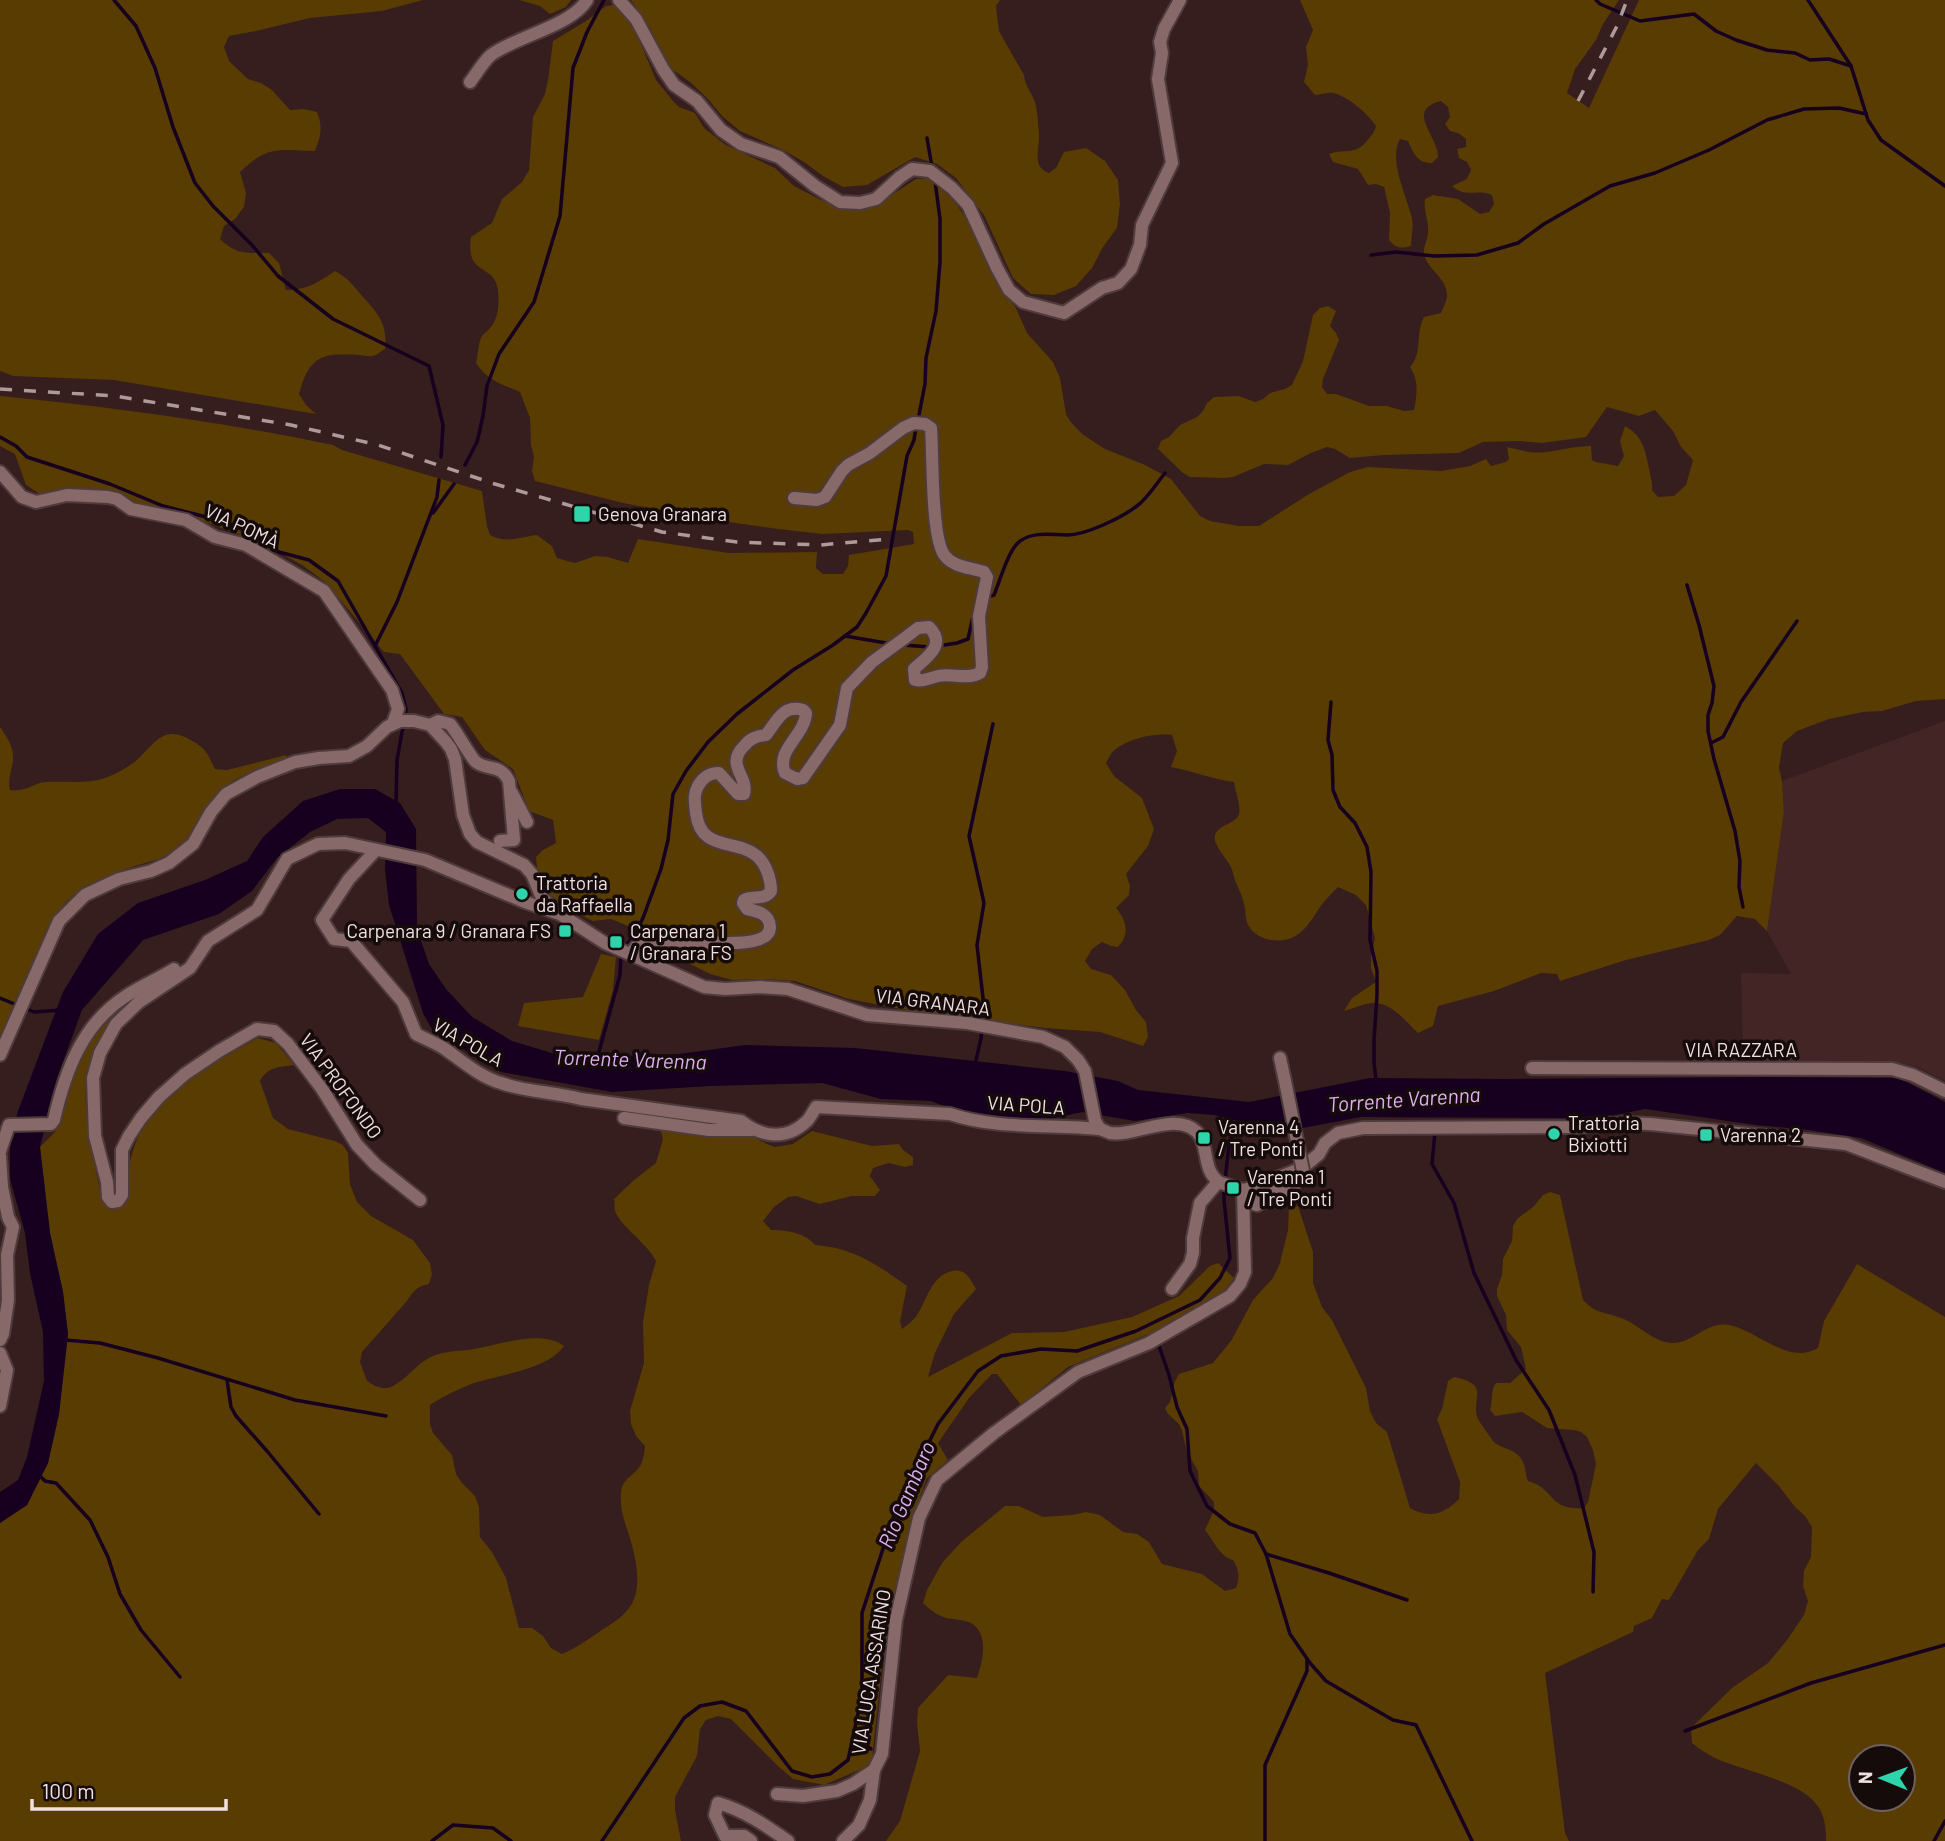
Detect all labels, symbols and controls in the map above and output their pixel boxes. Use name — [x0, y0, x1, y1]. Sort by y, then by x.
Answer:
street label: VIA POMÀ — [201, 498, 283, 553]
place label: Genova Granara — [598, 502, 727, 525]
marker: Genova Granara — [572, 504, 592, 524]
place label: Trattoria da Raffaella — [536, 871, 633, 916]
marker: Trattoria da Raffaella — [514, 886, 530, 902]
place label: Carpenara 9 / Granara FS — [347, 919, 551, 942]
place label: Carpenara 1 / Granara FS — [630, 919, 732, 964]
marker: Carpenara 9 / Granara FS — [557, 923, 573, 939]
marker: Carpenara 1 / Granara FS — [608, 934, 624, 950]
street label: VIA GRANARA — [874, 983, 992, 1020]
street label: VIA POLA — [429, 1012, 508, 1071]
street label: VIA PROFONDO — [295, 1028, 387, 1143]
street label: VIA RAZZARA — [1685, 1038, 1797, 1061]
water label: Torrente Varenna — [553, 1043, 707, 1074]
water label: Torrente Varenna — [1327, 1081, 1481, 1116]
street label: VIA POLA — [987, 1090, 1066, 1119]
place label: Trattoria Bixiotti — [1568, 1111, 1640, 1156]
place label: Varenna 4 / Tre Ponti — [1218, 1115, 1303, 1160]
place label: Varenna 2 — [1720, 1123, 1801, 1146]
marker: Trattoria Bixiotti — [1546, 1126, 1562, 1142]
marker: Varenna 2 — [1698, 1127, 1714, 1143]
marker: Varenna 4 / Tre Ponti — [1196, 1130, 1212, 1146]
place label: Varenna 1 / Tre Ponti — [1247, 1165, 1332, 1210]
marker: Varenna 1 / Tre Ponti — [1225, 1180, 1241, 1196]
water label: Rio Gambaro — [872, 1437, 939, 1552]
street label: VIA LUCA ASSARINO — [846, 1588, 895, 1756]
north arrow — [1847, 1743, 1917, 1813]
scale bar — [32, 1768, 226, 1812]
text: N — [1853, 1771, 1876, 1784]
text: 100 m — [42, 1778, 95, 1803]

